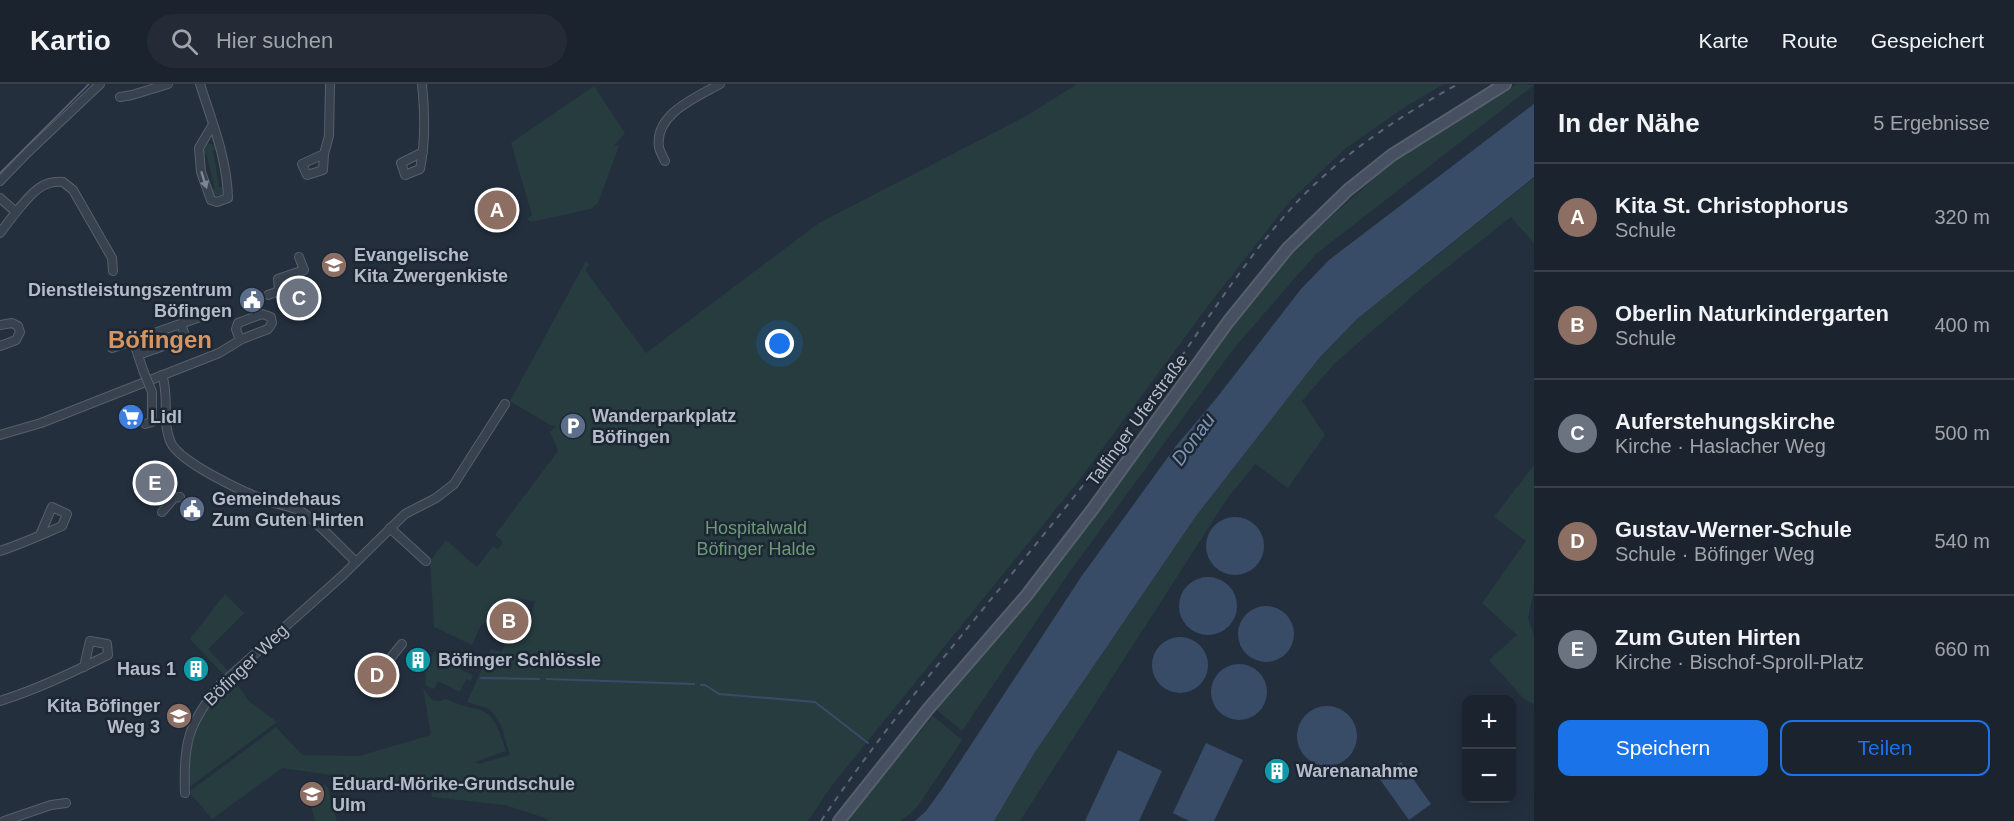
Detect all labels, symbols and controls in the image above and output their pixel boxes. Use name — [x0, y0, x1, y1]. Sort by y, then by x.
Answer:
search box — [147, 14, 567, 68]
text: Kartio — [30, 25, 111, 56]
icon: search — [168, 25, 201, 58]
text: Hier suchen — [216, 28, 333, 53]
text: Karte — [1699, 29, 1749, 52]
text: Route — [1782, 29, 1838, 52]
text: Gespeichert — [1871, 29, 1984, 52]
text: In der Nähe — [1558, 108, 1700, 138]
text: 5 Ergebnisse — [1873, 112, 1990, 134]
one-way arrow — [200, 171, 210, 189]
pin: A — [478, 188, 516, 232]
text: Kita St. Christophorus — [1615, 193, 1848, 218]
text: A — [1570, 206, 1585, 228]
text: 320 m — [1934, 206, 1990, 228]
text: Schule — [1615, 219, 1676, 241]
place label: Evangelische Kita Zwergenkiste — [354, 245, 508, 286]
school or university icon: Evangelische Kita Zwergenkiste — [319, 250, 349, 280]
pin: C — [280, 276, 318, 320]
place label: Dienstleistungszentrum Böfingen — [28, 280, 232, 321]
public building icon: Dienstleistungszentrum Böfingen — [237, 285, 267, 315]
text: Oberlin Naturkindergarten — [1615, 301, 1889, 326]
text: B — [1570, 314, 1585, 336]
text: 400 m — [1934, 314, 1990, 336]
district label: Böfingen — [108, 326, 212, 353]
text: Schule — [1615, 327, 1676, 349]
your location — [765, 329, 794, 358]
street label: Talfinger Uferstraße — [1082, 350, 1192, 490]
supermarket icon: Lidl — [116, 402, 146, 432]
place label: Wanderparkplatz Böfingen — [592, 406, 736, 447]
place label: Lidl — [150, 407, 182, 427]
water label: Donau — [1167, 409, 1219, 469]
text: Auferstehungskirche — [1615, 409, 1835, 434]
parking icon: Wanderparkplatz Böfingen — [558, 411, 588, 441]
text: C — [1570, 422, 1585, 444]
text: 500 m — [1934, 422, 1990, 444]
text: Kirche · Haslacher Weg — [1615, 435, 1826, 457]
pin: E — [136, 460, 174, 506]
place label: Gemeindehaus Zum Guten Hirten — [212, 489, 364, 530]
public building icon: Gemeindehaus Zum Guten Hirten — [177, 494, 207, 524]
text: Gustav-Werner-Schule — [1615, 517, 1852, 542]
park label: Hospitalwald Böfinger Halde — [696, 518, 816, 559]
text: D — [1570, 530, 1585, 552]
text: 540 m — [1934, 530, 1990, 552]
text: Schule · Böfinger Weg — [1615, 543, 1815, 565]
pin: B — [490, 598, 528, 644]
street label: Böfinger Weg — [200, 620, 292, 710]
text: Zum Guten Hirten — [1615, 625, 1801, 650]
text: E — [1571, 638, 1584, 660]
text: 660 m — [1934, 638, 1990, 660]
building icon: Böfinger Schlössle — [403, 645, 433, 675]
place label: Böfinger Schlössle — [438, 650, 601, 670]
text: Kirche · Bischof-Sproll-Platz — [1615, 651, 1864, 673]
pin: D — [358, 652, 397, 698]
building icon: Haus 1 — [181, 654, 211, 684]
place label: Haus 1 — [117, 659, 176, 679]
map controls — [1462, 695, 1516, 803]
button: + — [1462, 695, 1516, 749]
place label: Kita Böfinger Weg 3 — [47, 696, 160, 737]
school or university icon: Kita Böfinger Weg 3 — [164, 701, 194, 731]
button: Speichern — [1558, 720, 1768, 776]
button: Teilen — [1780, 720, 1990, 776]
button: − — [1462, 749, 1516, 803]
building icon: Warenanahme — [1262, 756, 1292, 786]
place label: Warenanahme — [1296, 761, 1418, 781]
place label: Eduard-Mörike-Grundschule Ulm — [332, 774, 575, 815]
school or university icon: Eduard-Mörike-Grundschule Ulm — [297, 779, 327, 809]

